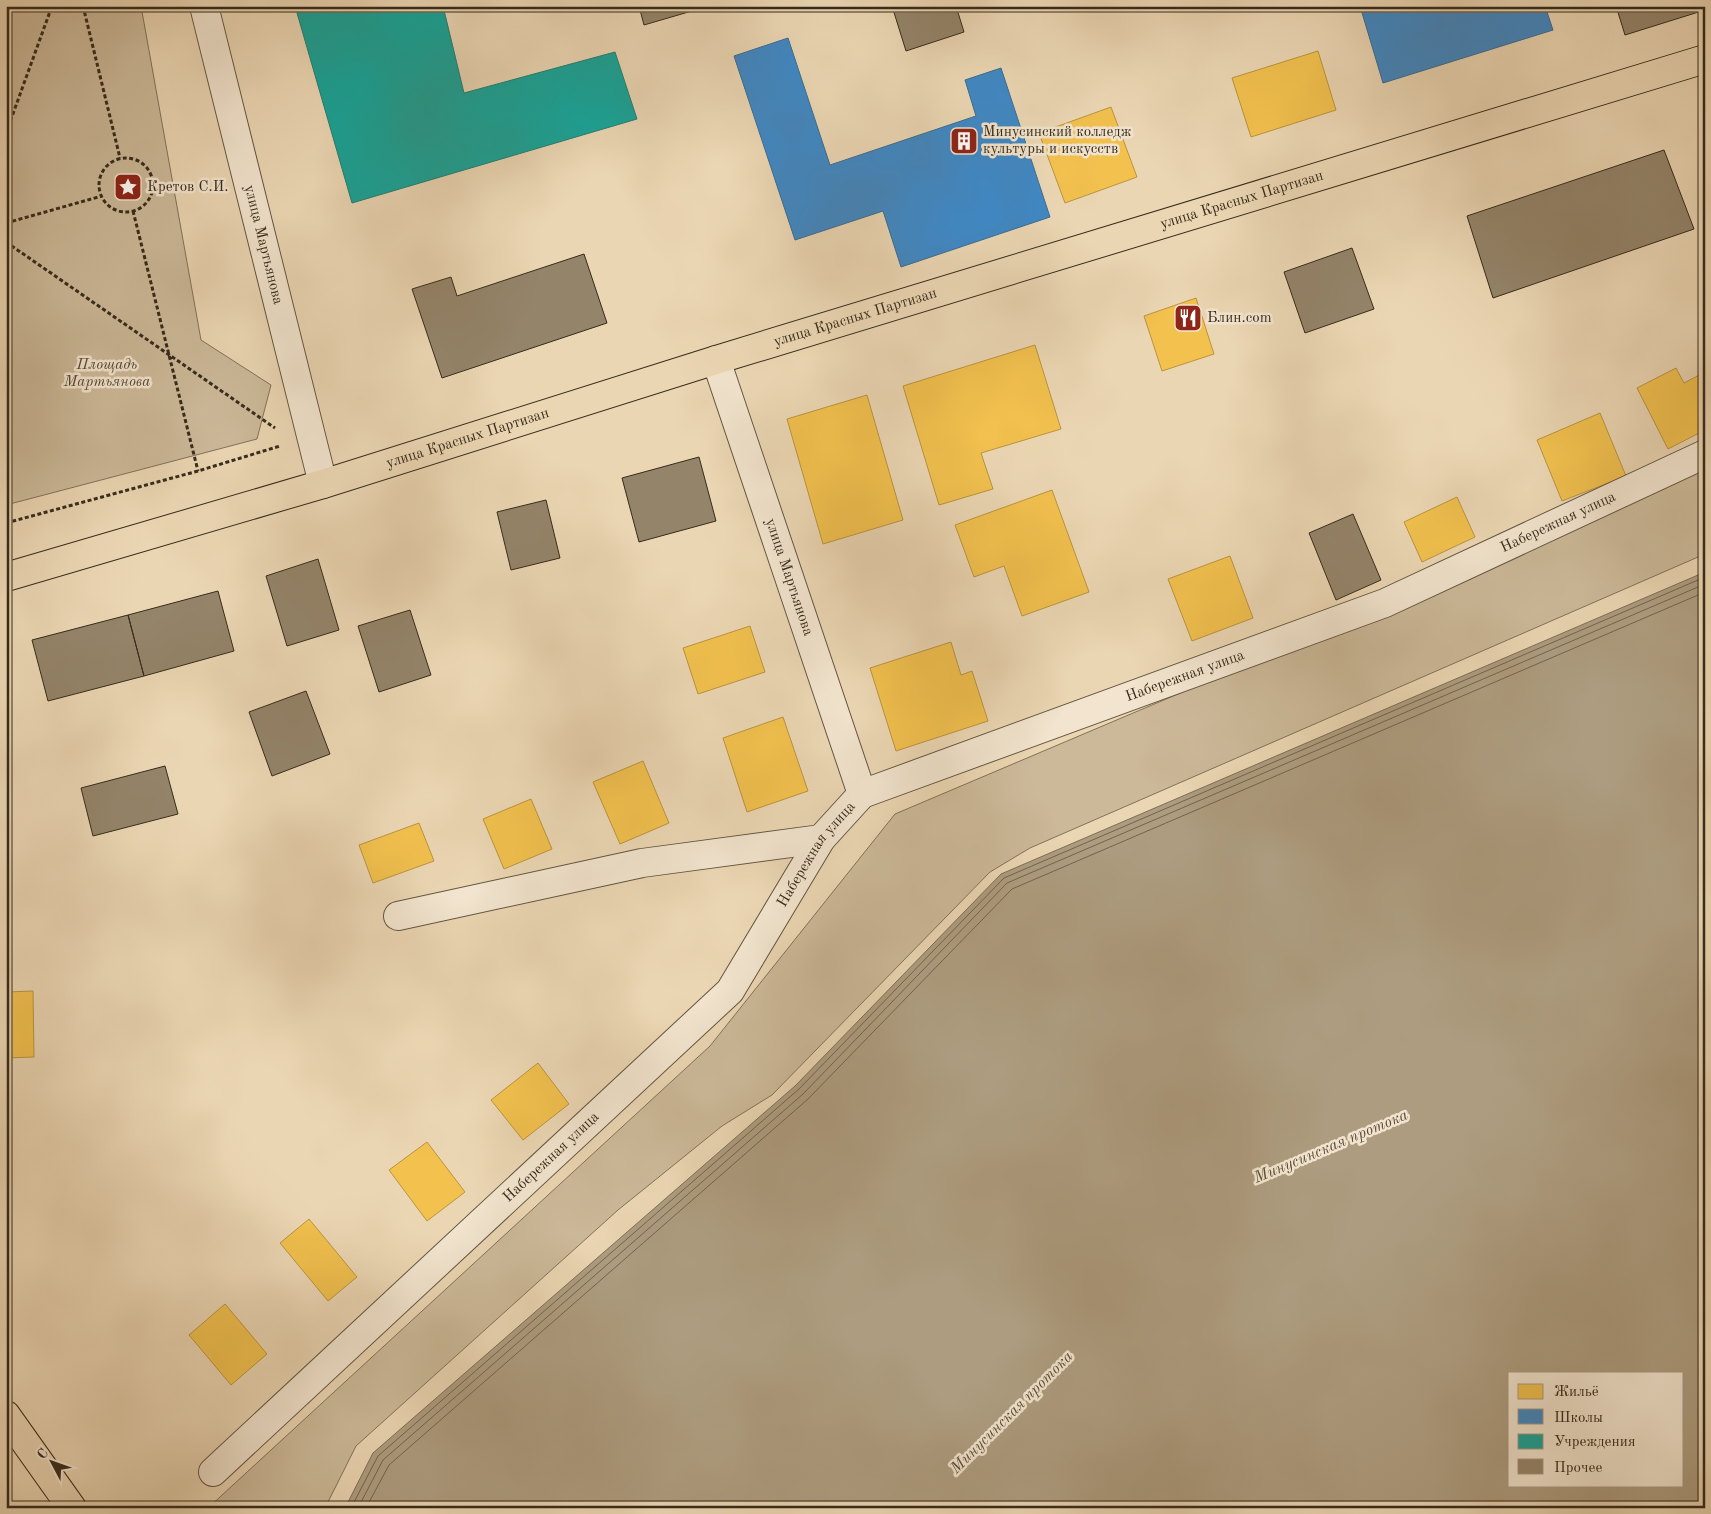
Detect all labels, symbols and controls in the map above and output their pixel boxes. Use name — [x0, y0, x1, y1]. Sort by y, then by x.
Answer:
place label: Минусинский колледж культуры и искусств — [983, 125, 1132, 157]
building icon: Минусинский колледж культуры и искусств — [949, 126, 979, 156]
street label: улица Красных Партизан — [1158, 168, 1325, 232]
place icon: Кретов С.И. — [113, 172, 143, 202]
place label: Кретов С.И. — [147, 180, 229, 195]
street label: улица Мартьянова — [241, 183, 286, 307]
street label: улица Красных Партизан — [772, 286, 939, 350]
restaurant icon: Блин.com — [1173, 303, 1203, 333]
place label: Блин.com — [1207, 311, 1272, 326]
park label: Площадь Мартьянова — [63, 358, 150, 390]
street label: улица Красных Партизан — [384, 406, 551, 471]
street label: Набережная улица — [1498, 489, 1619, 556]
street label: улица Мартьянова — [762, 517, 816, 638]
street label: Набережная улица — [1124, 647, 1247, 705]
street label: Набережная улица — [775, 799, 859, 910]
water label: Минусинская протока — [1251, 1107, 1411, 1187]
street label: Набережная улица — [500, 1109, 603, 1205]
water label: Минусинская протока — [947, 1348, 1077, 1478]
legend — [1508, 1372, 1684, 1486]
text: Жильё — [1554, 1385, 1599, 1400]
text: Школы — [1554, 1411, 1603, 1426]
text: Учреждения — [1554, 1435, 1636, 1450]
north arrow — [28, 1436, 78, 1486]
text: С — [35, 1446, 51, 1462]
text: Прочее — [1554, 1461, 1602, 1476]

